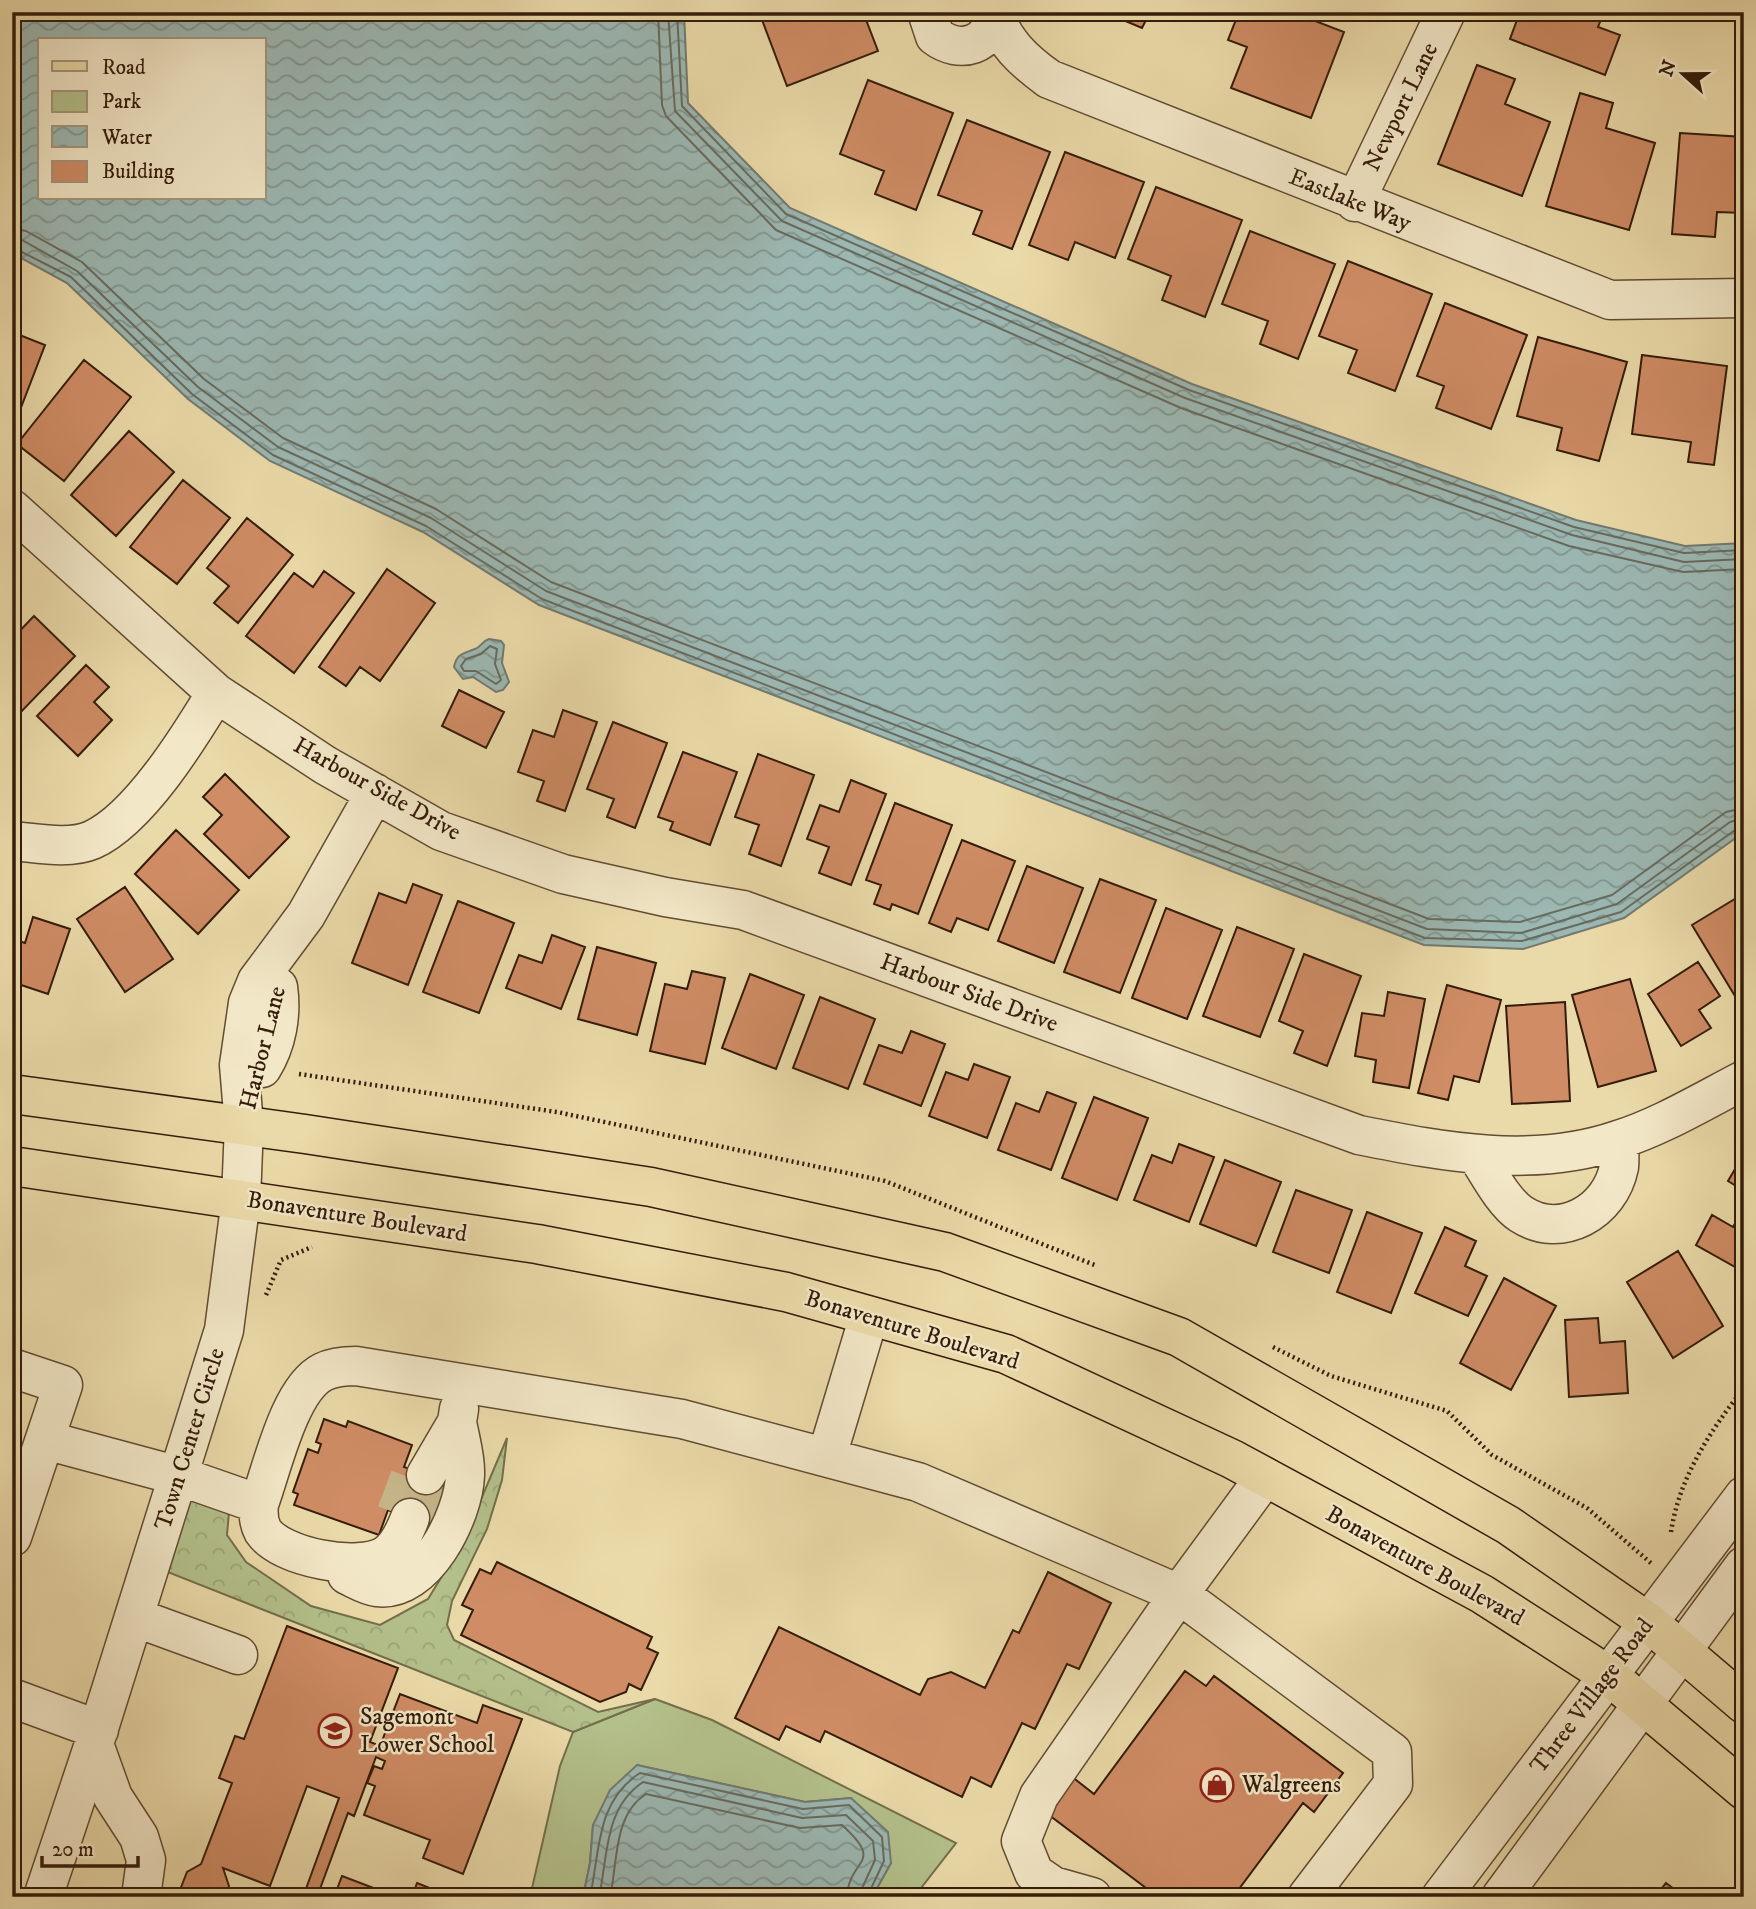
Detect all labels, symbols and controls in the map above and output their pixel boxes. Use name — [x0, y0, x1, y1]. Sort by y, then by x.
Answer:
legend — [38, 38, 266, 200]
street label: Newport Lane — [1357, 38, 1445, 176]
north arrow — [1648, 38, 1718, 108]
text: Road — [102, 55, 146, 81]
text: N — [1655, 57, 1682, 80]
text: Park — [102, 89, 142, 115]
text: Water — [101, 125, 152, 151]
text: Building — [102, 159, 175, 185]
street label: Eastlake Way — [1285, 162, 1416, 238]
street label: Harbour Side Drive — [288, 731, 466, 848]
street label: Harbour Side Drive — [876, 947, 1062, 1039]
street label: Harbor Lane — [233, 983, 293, 1113]
street label: Bonaventure Boulevard — [245, 1185, 469, 1249]
street label: Bonaventure Boulevard — [801, 1283, 1023, 1377]
street label: Town Center Circle — [148, 1344, 232, 1534]
street label: Bonaventure Boulevard — [1320, 1499, 1530, 1633]
street label: Three Village Road — [1524, 1612, 1660, 1780]
place label: Sagemont Lower School — [360, 1702, 495, 1760]
school or university icon: Sagemont Lower School — [316, 1712, 354, 1750]
shop icon: Walgreens — [1198, 1766, 1236, 1804]
place label: Walgreens — [1241, 1770, 1341, 1800]
scale bar — [42, 1825, 138, 1869]
text: 20 m — [52, 1837, 94, 1863]

